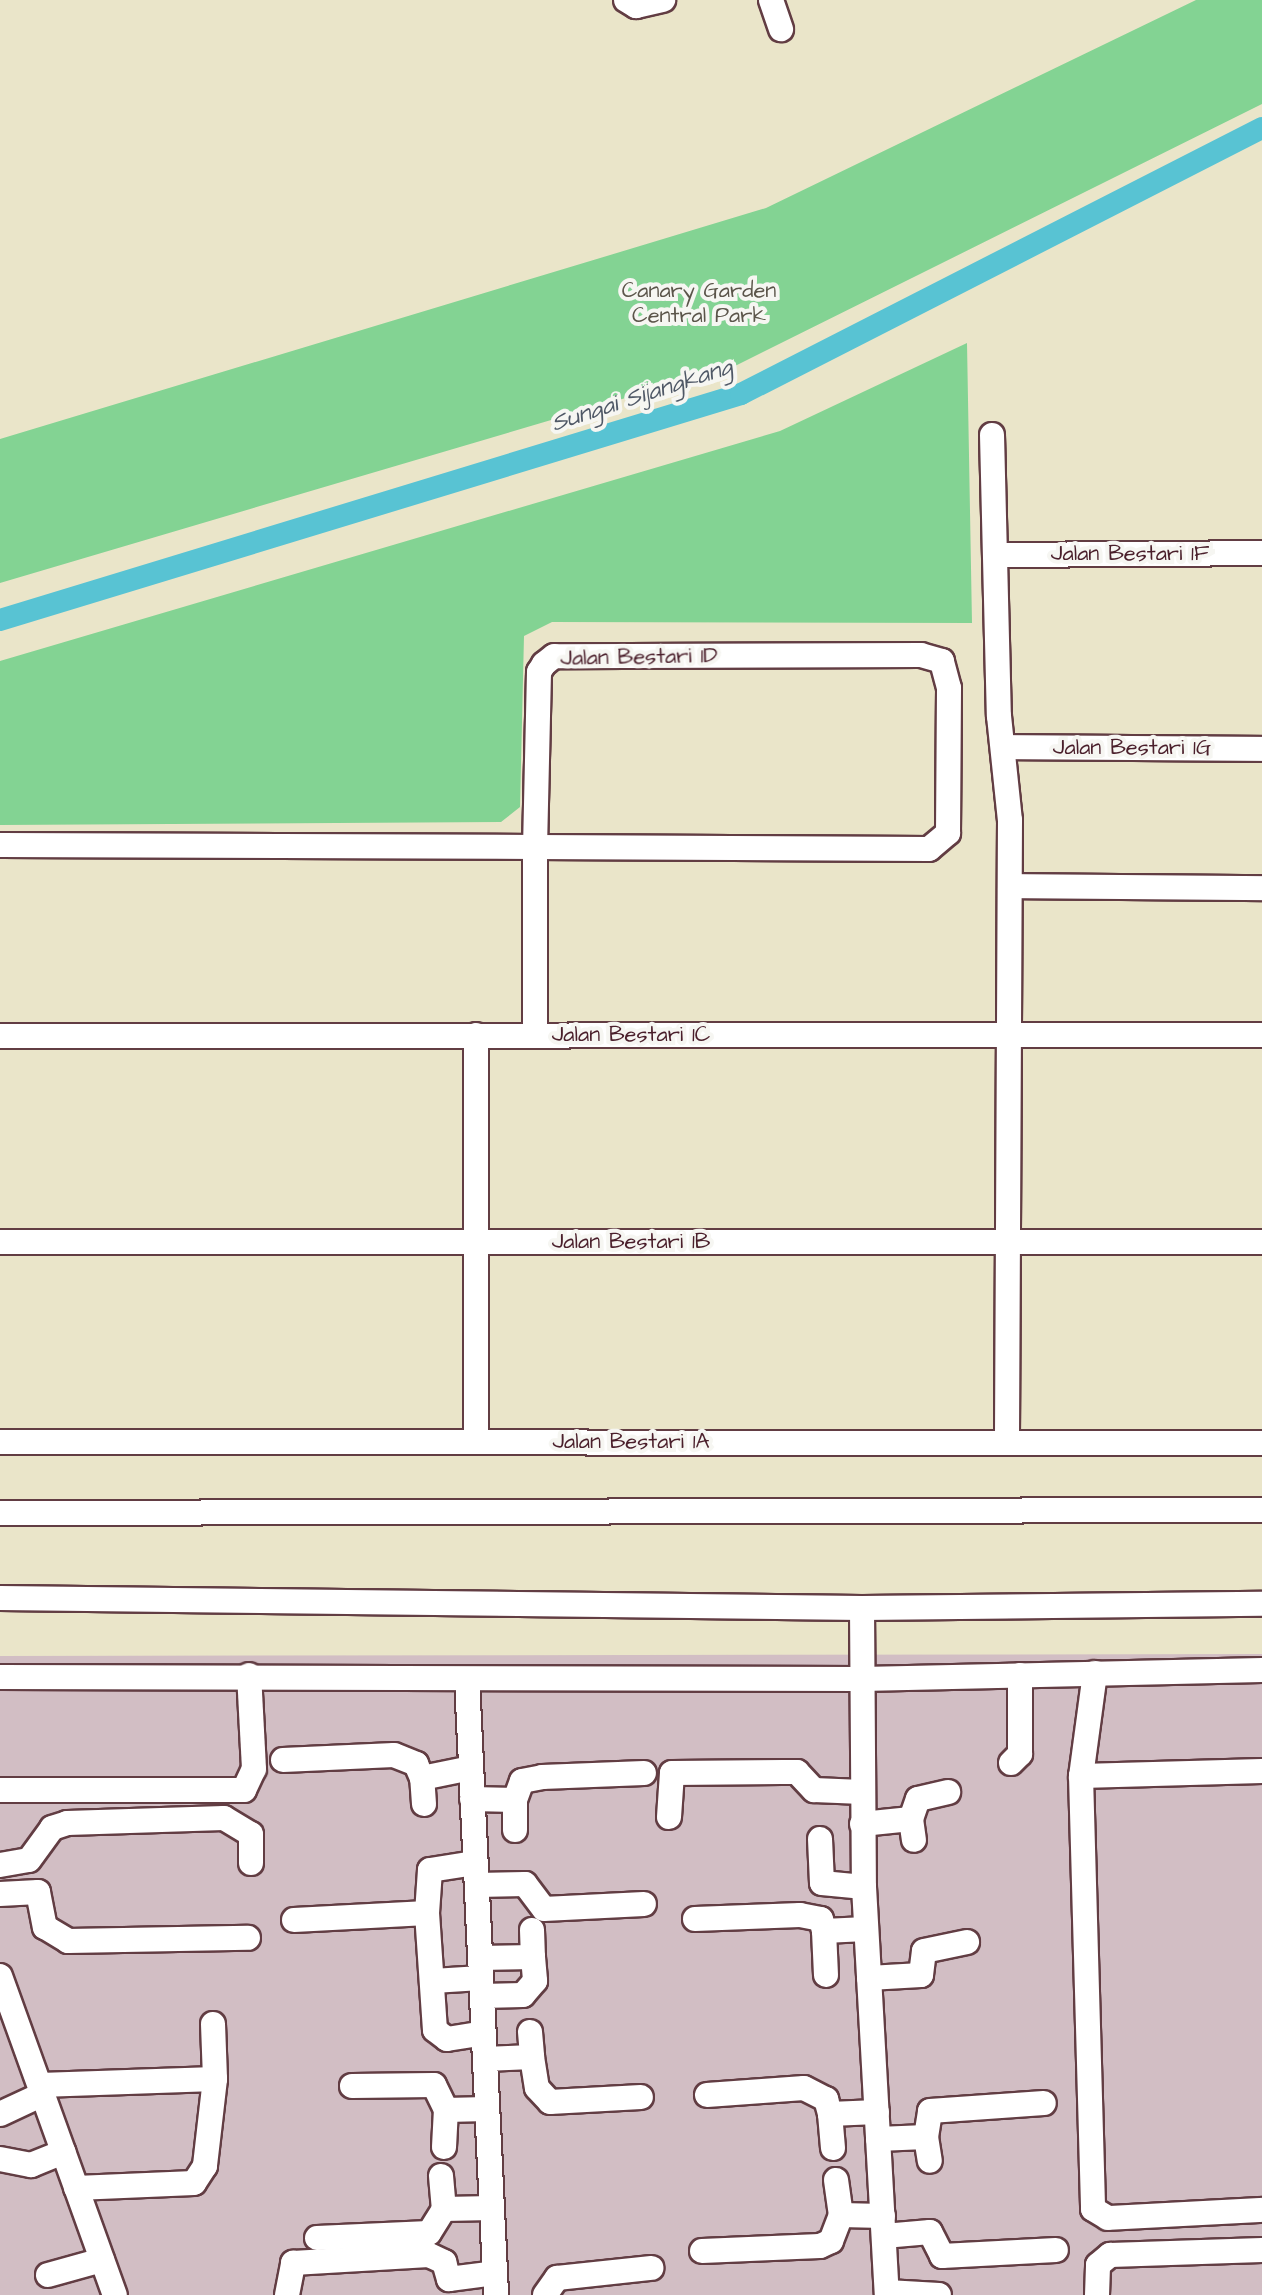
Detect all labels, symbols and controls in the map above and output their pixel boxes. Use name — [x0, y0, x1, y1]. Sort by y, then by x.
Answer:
park label: Canary Garden Central Park — [622, 277, 776, 328]
water label: Sungai Sijangkang — [548, 353, 736, 439]
street label: Jalan Bestari 1F — [1051, 541, 1209, 567]
street label: Jalan Bestari 1D — [560, 642, 718, 672]
street label: Jalan Bestari 1G — [1053, 735, 1211, 761]
street label: Jalan Bestari 1C — [552, 1022, 710, 1048]
street label: Jalan Bestari 1B — [552, 1229, 710, 1255]
street label: Jalan Bestari 1A — [552, 1429, 710, 1455]

